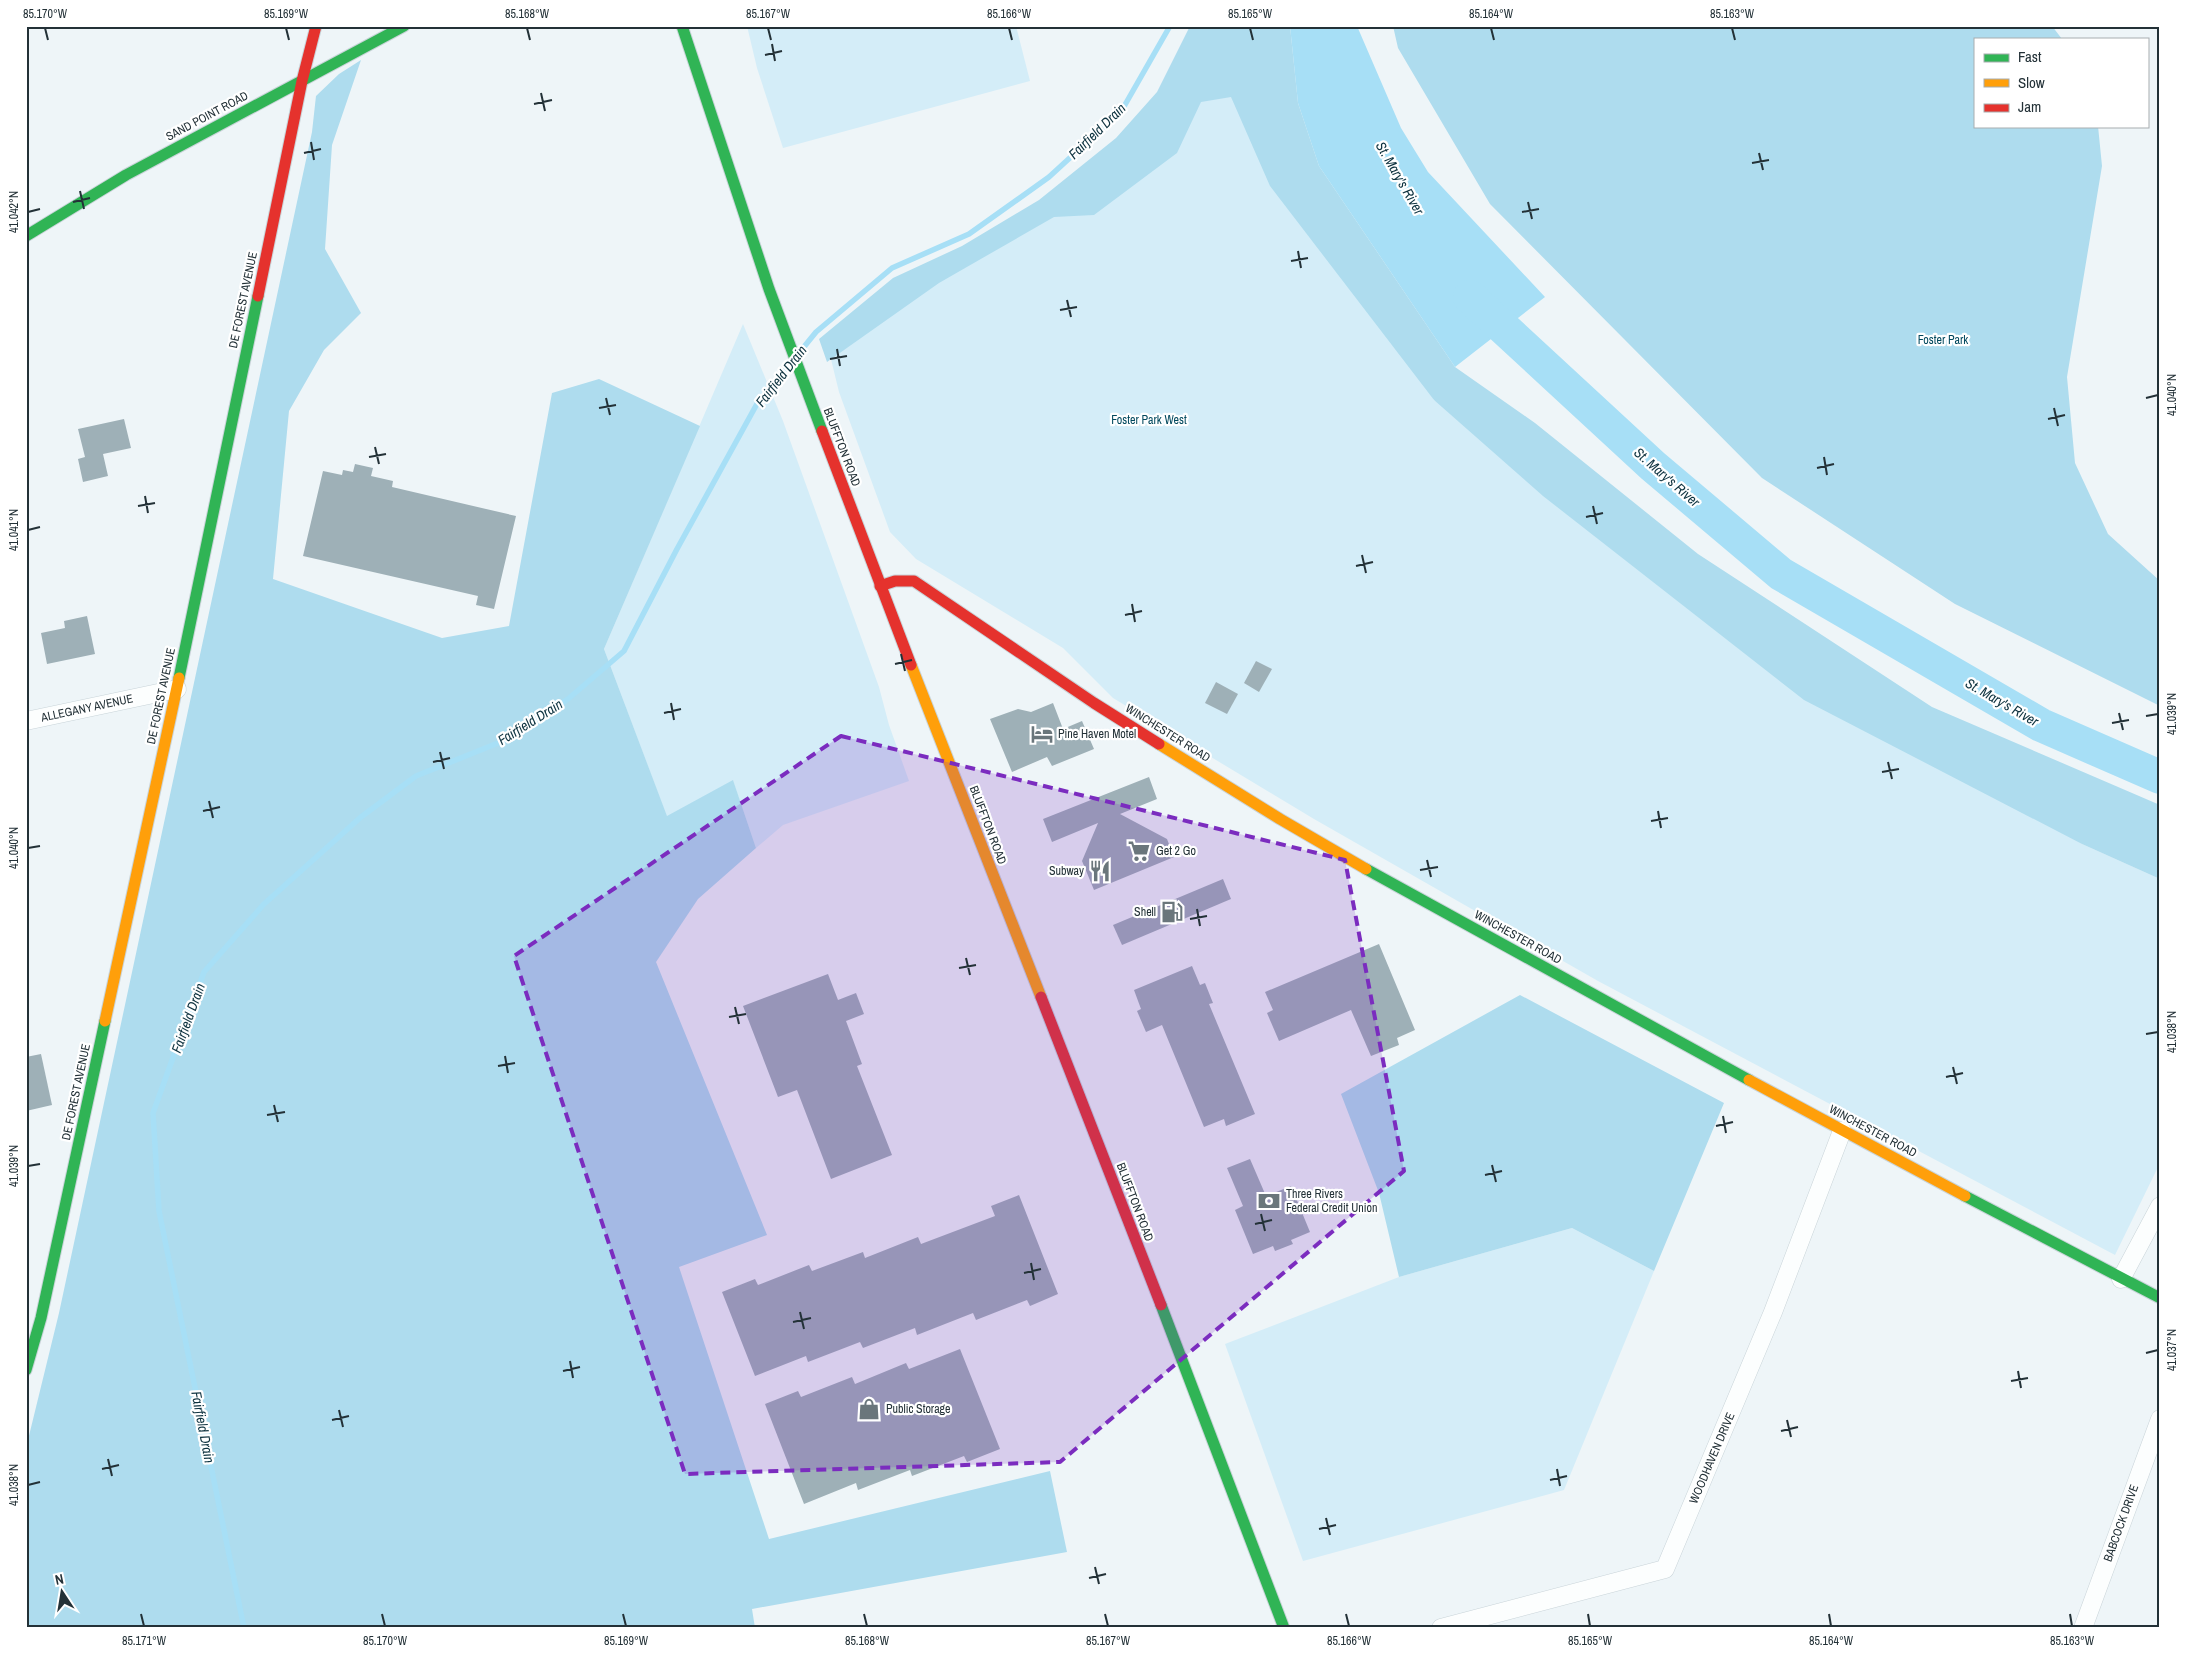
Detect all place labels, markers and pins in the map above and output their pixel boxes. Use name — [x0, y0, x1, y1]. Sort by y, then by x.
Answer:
hotel icon: Pine Haven Motel — [1029, 721, 1055, 747]
place label: Pine Haven Motel — [1058, 726, 1136, 742]
supermarket icon: Get 2 Go — [1126, 838, 1152, 864]
place label: Get 2 Go — [1156, 843, 1196, 859]
restaurant icon: Subway — [1087, 858, 1113, 884]
place label: Subway — [1049, 863, 1084, 879]
fuel station icon: Shell — [1159, 899, 1185, 925]
place label: Shell — [1134, 904, 1156, 920]
place label: Three Rivers Federal Credit Union — [1286, 1186, 1377, 1216]
bank icon: Three Rivers Federal Credit Union — [1256, 1188, 1282, 1214]
shop icon: Public Storage — [856, 1396, 882, 1422]
place label: Public Storage — [886, 1401, 951, 1417]

